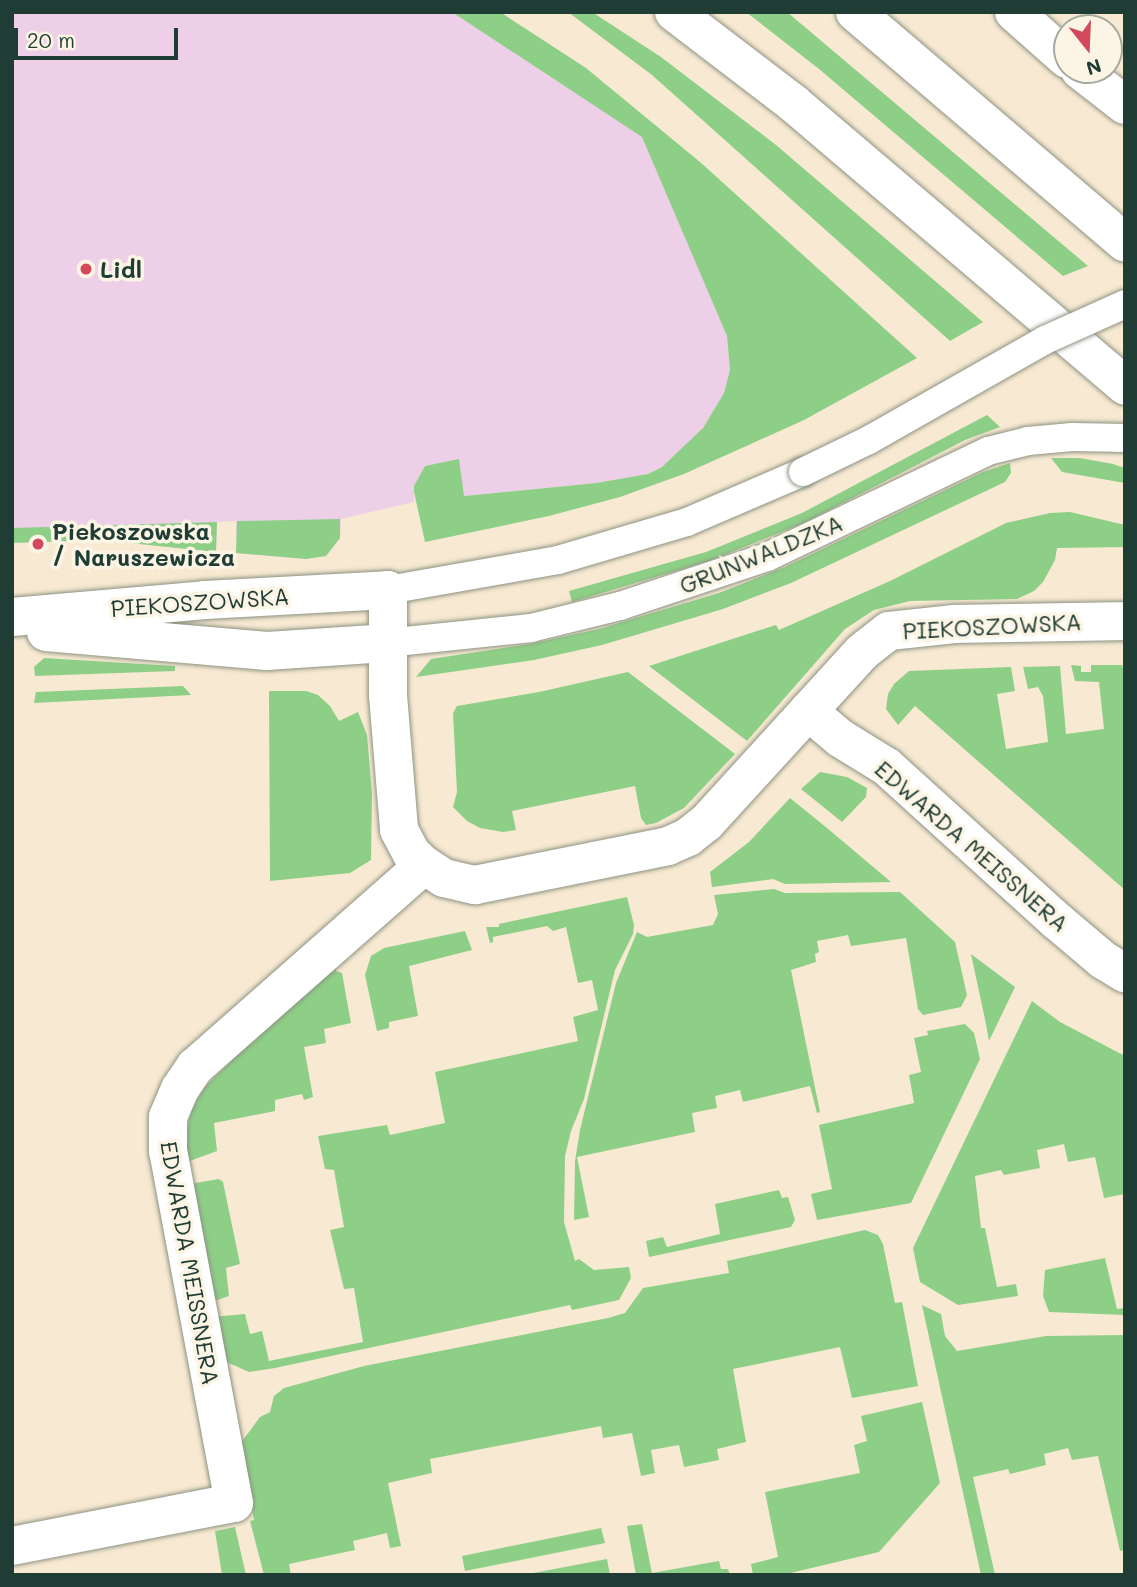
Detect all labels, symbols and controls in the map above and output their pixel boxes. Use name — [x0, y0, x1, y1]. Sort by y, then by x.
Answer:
scale bar — [18, 14, 182, 58]
north arrow — [1053, 14, 1123, 84]
text: 20 m — [27, 26, 75, 53]
text: N — [1083, 53, 1105, 82]
place label: Lidl — [100, 255, 142, 283]
marker: Lidl — [78, 261, 94, 277]
street label: GRUNWALDZKA — [675, 509, 847, 599]
place label: Piekoszowska / Naruszewicza — [52, 517, 235, 571]
marker: Piekoszowska / Naruszewicza — [30, 536, 46, 552]
street label: PIEKOSZOWSKA — [110, 582, 290, 622]
street label: PIEKOSZOWSKA — [902, 608, 1082, 644]
street label: EDWARDA MEISSNERA — [870, 754, 1074, 938]
street label: EDWARDA MEISSNERA — [155, 1139, 225, 1387]

